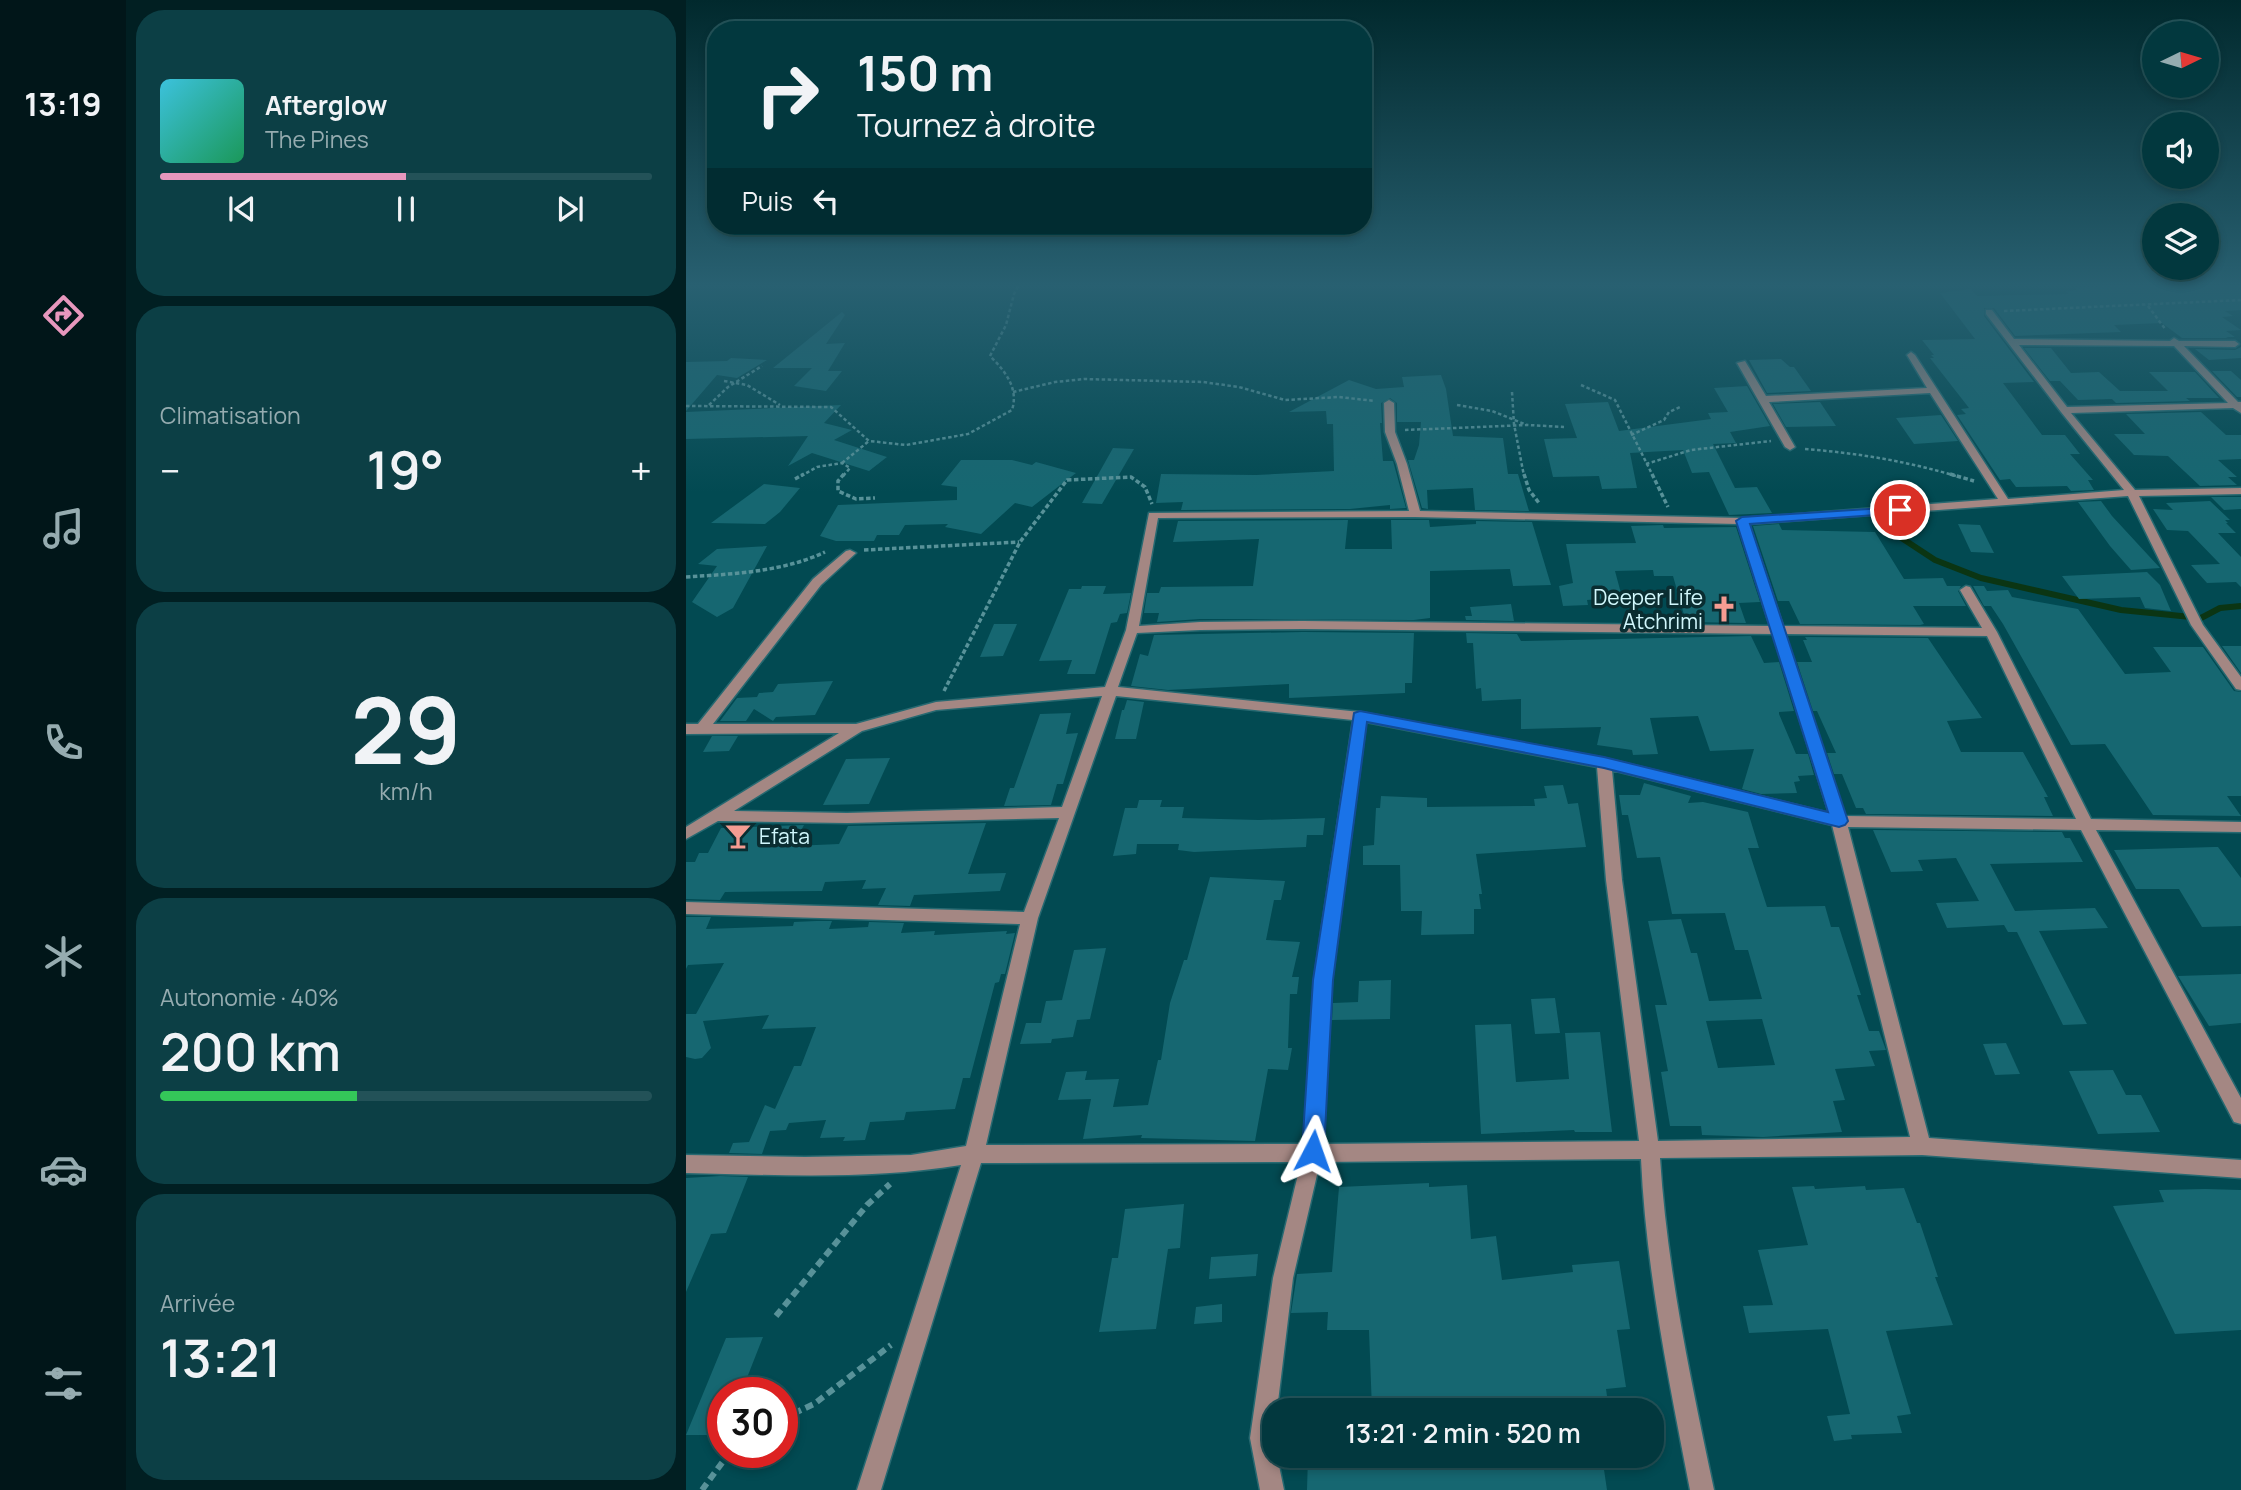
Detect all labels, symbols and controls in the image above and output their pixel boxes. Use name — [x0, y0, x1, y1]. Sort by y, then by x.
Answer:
north arrow — [2142, 21, 2219, 98]
map controls — [2142, 21, 2219, 280]
text: 150 m — [857, 39, 993, 106]
icon: right — [742, 49, 833, 140]
text: 13:19 — [24, 82, 102, 126]
text: Afterglow — [265, 87, 387, 123]
text: Tournez à droite — [857, 103, 1096, 147]
button: sound — [2142, 112, 2219, 189]
text: The Pines — [265, 123, 369, 155]
icon: left — [807, 182, 845, 220]
text: Puis — [742, 183, 793, 219]
icon: previous — [223, 190, 261, 228]
icon: pause — [387, 190, 425, 228]
icon: next — [551, 190, 589, 228]
button: layers — [2142, 203, 2219, 280]
icon: directions — [39, 291, 88, 340]
text: Climatisation — [160, 399, 301, 431]
text: 19° — [366, 434, 444, 505]
text: − — [160, 444, 181, 496]
text: + — [630, 444, 652, 496]
pin — [1870, 480, 1930, 540]
icon: arrive — [1881, 491, 1919, 529]
icon: music — [39, 504, 88, 553]
place label: Deeper Life Atchrimi — [1593, 583, 1703, 635]
church icon: Deeper Life Atchrimi — [1709, 594, 1739, 624]
text: 29 — [351, 667, 461, 791]
icon: phone — [39, 718, 88, 767]
text: km/h — [379, 775, 433, 807]
bar icon: Efata — [723, 821, 753, 851]
place label: Efata — [759, 822, 810, 850]
icon: climate — [39, 932, 88, 981]
text: Autonomie · 40% — [160, 981, 339, 1013]
text: 200 km — [160, 1016, 341, 1087]
position arrow — [1276, 1114, 1350, 1188]
icon: car — [39, 1145, 88, 1194]
text: Arrivée — [160, 1287, 235, 1319]
text: 13:21 — [160, 1322, 281, 1393]
icon: filters — [39, 1359, 88, 1408]
speed limit sign: 30 — [707, 1377, 798, 1468]
text: 13:21 · 2 min · 520 m — [1345, 1415, 1581, 1451]

